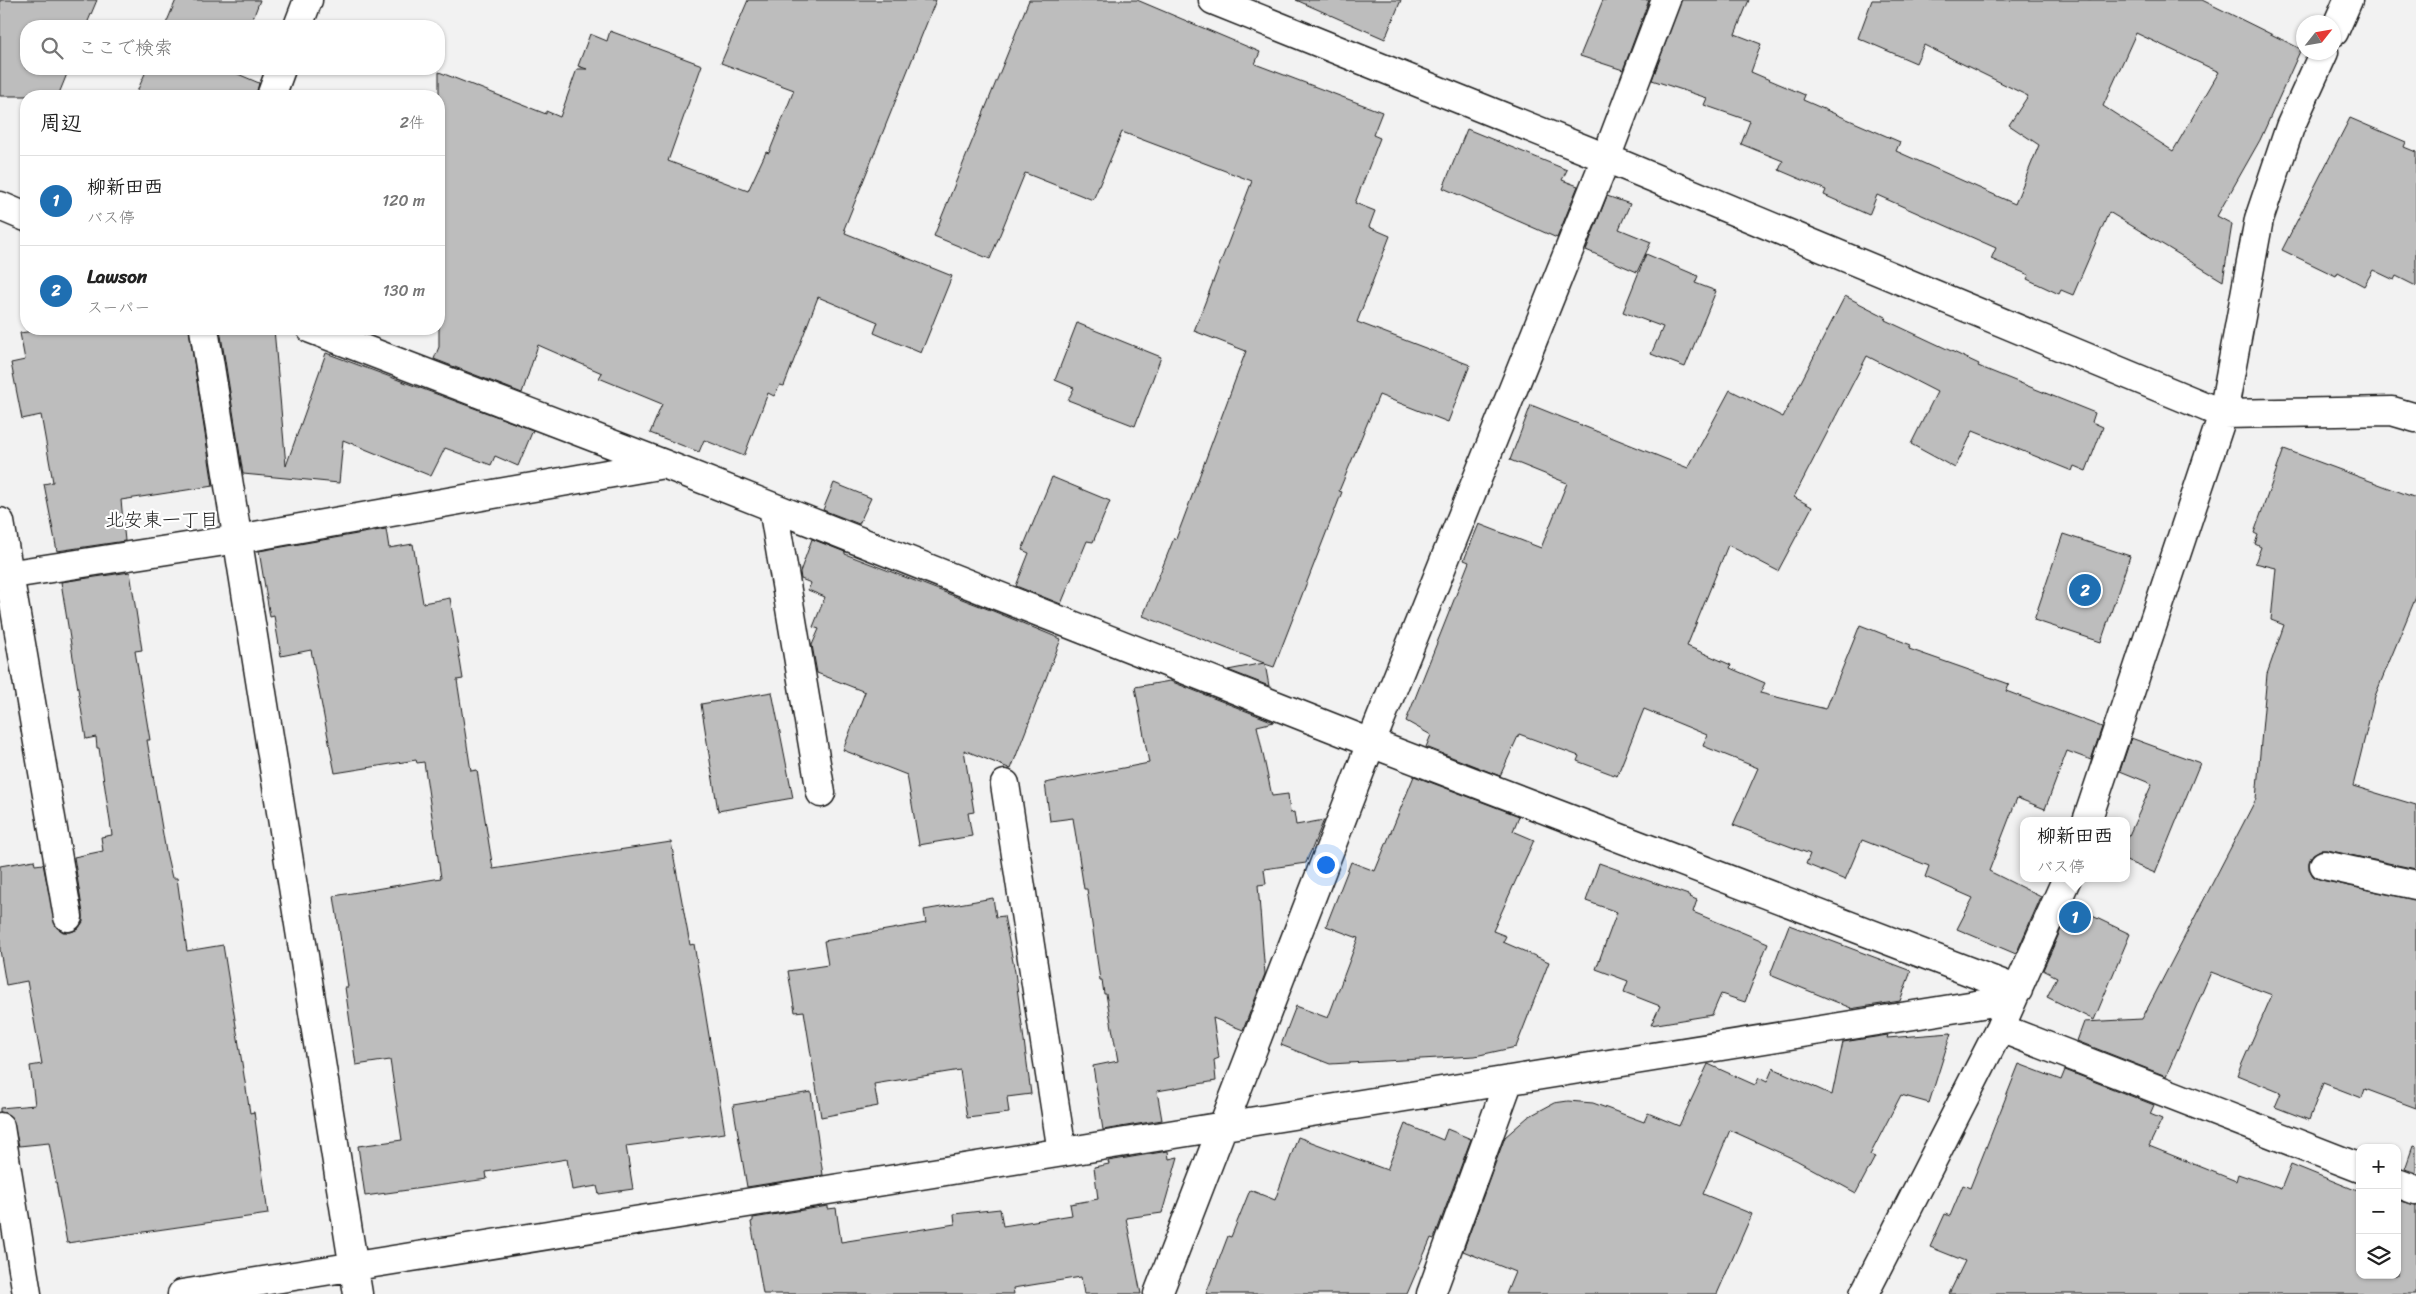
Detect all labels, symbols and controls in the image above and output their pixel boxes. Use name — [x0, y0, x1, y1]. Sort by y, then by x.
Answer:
north arrow — [2296, 15, 2341, 60]
search box — [20, 20, 445, 75]
text: ここで検索 — [78, 31, 173, 64]
icon: search — [38, 34, 66, 62]
text: 周辺 — [40, 104, 82, 142]
text: 2件 — [400, 108, 425, 137]
text: 柳新田西 — [87, 170, 163, 203]
text: 1 — [53, 186, 59, 215]
text: 120 m — [382, 186, 425, 215]
text: バス停 — [87, 203, 135, 232]
text: Lawson — [87, 260, 147, 293]
text: 2 — [51, 276, 61, 305]
text: 130 m — [383, 276, 425, 305]
text: スーパー — [87, 293, 150, 322]
district label: 北安東一丁目 — [105, 503, 219, 536]
pin: 2 — [2069, 571, 2101, 609]
popup — [2020, 817, 2130, 882]
text: 柳新田西 — [2037, 819, 2113, 852]
your location — [1313, 852, 1339, 878]
text: バス停 — [2037, 852, 2085, 881]
pin: 1 — [2059, 898, 2091, 936]
map controls — [2356, 1144, 2401, 1279]
button: + — [2356, 1144, 2401, 1189]
button: − — [2356, 1189, 2401, 1234]
button: layers — [2356, 1234, 2401, 1279]

